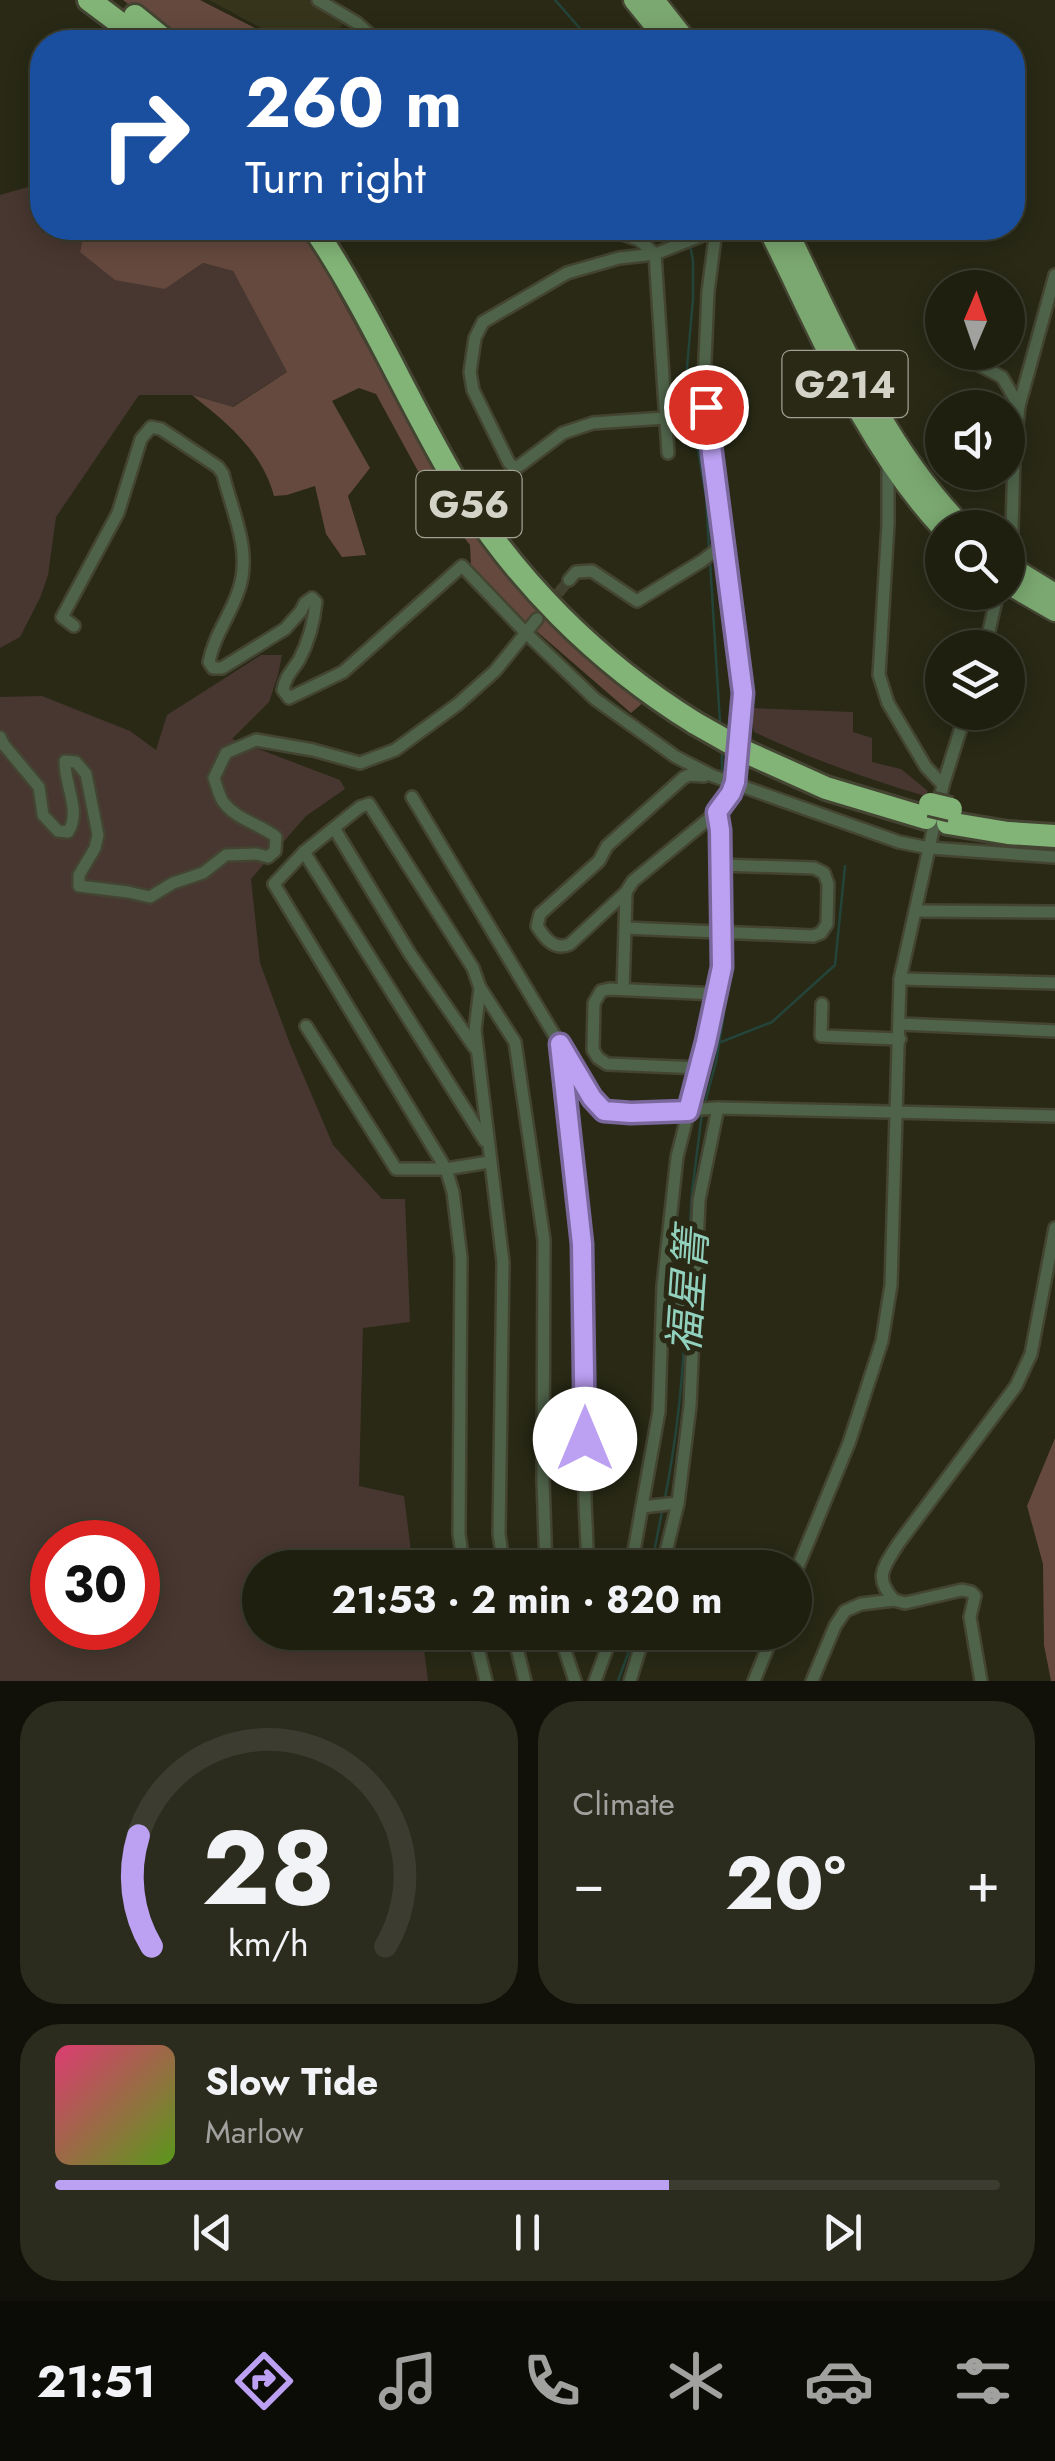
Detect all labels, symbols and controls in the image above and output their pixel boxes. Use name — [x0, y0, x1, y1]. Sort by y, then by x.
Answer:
text: 260 m — [245, 52, 463, 153]
icon: right — [80, 70, 210, 200]
text: Turn right — [245, 145, 426, 210]
north arrow — [925, 270, 1025, 370]
map controls — [925, 270, 1025, 730]
road number: G214 — [782, 351, 908, 417]
pin — [664, 365, 749, 450]
icon: arrive — [679, 380, 734, 435]
button: sound — [925, 390, 1025, 490]
road number: G56 — [416, 471, 522, 537]
button: search — [925, 510, 1025, 610]
button: layers — [925, 630, 1025, 730]
water label: 福星箐 — [653, 1220, 723, 1356]
position arrow — [533, 1387, 637, 1491]
speed limit sign: 30 — [30, 1520, 160, 1650]
text: 21:53 · 2 min · 820 m — [332, 1572, 722, 1627]
text: Climate — [573, 1781, 675, 1827]
text: 28 — [202, 1793, 335, 1943]
text: 20° — [725, 1829, 846, 1937]
text: − — [573, 1843, 605, 1923]
text: + — [966, 1843, 1000, 1923]
text: km/h — [228, 1918, 309, 1969]
text: Slow Tide — [205, 2054, 378, 2109]
text: Marlow — [205, 2109, 303, 2155]
icon: previous — [185, 2205, 240, 2260]
icon: pause — [500, 2205, 555, 2260]
icon: next — [815, 2205, 870, 2260]
icon: directions — [229, 2346, 299, 2416]
icon: music — [373, 2346, 443, 2416]
icon: phone — [517, 2346, 587, 2416]
icon: climate — [661, 2346, 731, 2416]
icon: car — [804, 2346, 874, 2416]
icon: filters — [948, 2346, 1018, 2416]
text: 21:51 — [37, 2349, 156, 2414]

